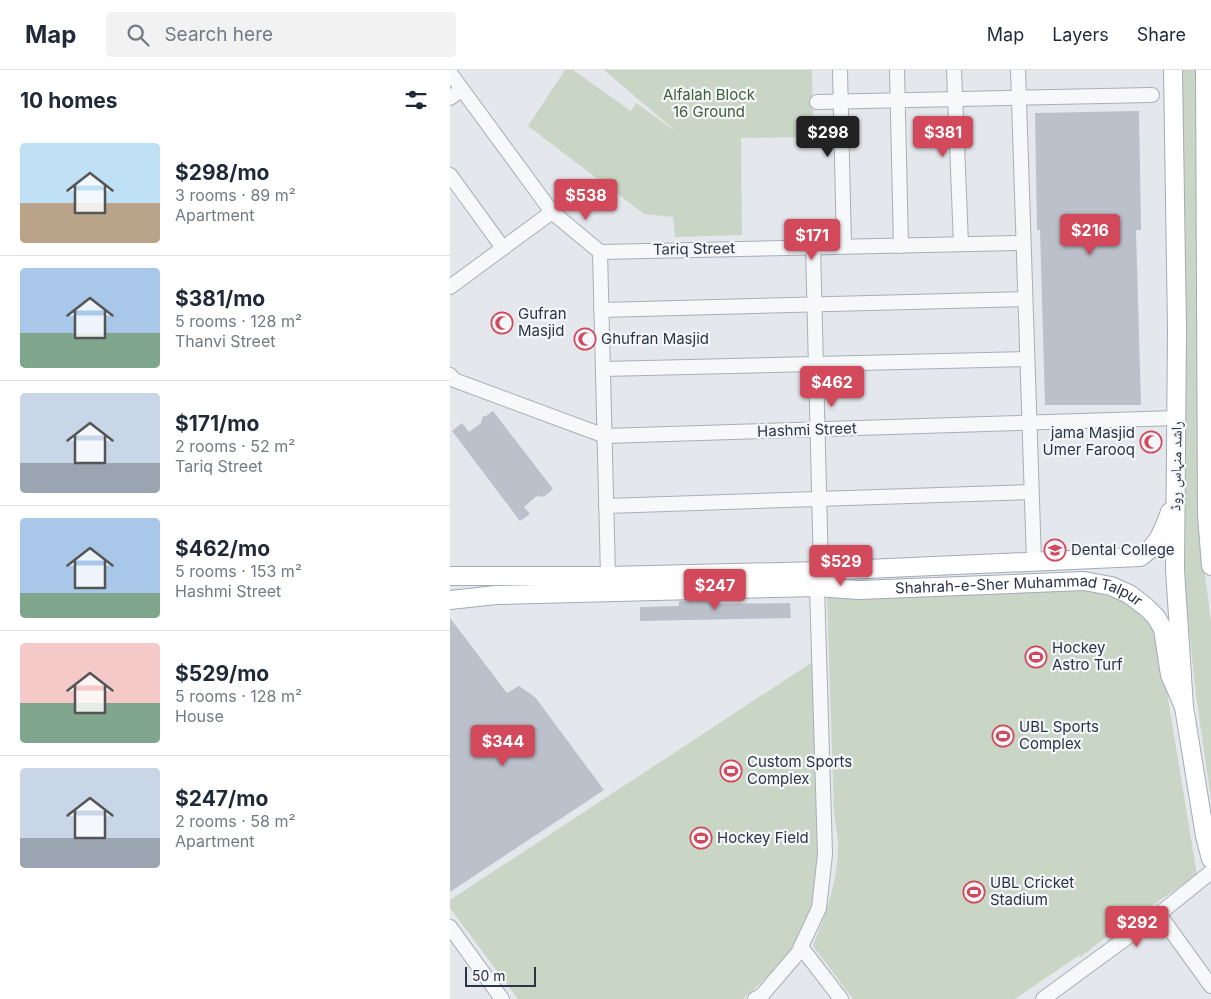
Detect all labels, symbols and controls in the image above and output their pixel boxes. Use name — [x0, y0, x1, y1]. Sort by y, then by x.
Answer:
search box — [106, 12, 456, 57]
text: Map — [25, 20, 76, 49]
icon: search — [124, 21, 152, 49]
text: Search here — [164, 23, 273, 46]
text: Map — [987, 24, 1024, 45]
text: Layers — [1052, 24, 1109, 45]
text: Share — [1137, 24, 1186, 45]
park label: Alfalah Block 16 Ground — [663, 85, 756, 121]
icon: filters — [402, 86, 430, 114]
text: 10 homes — [20, 88, 118, 113]
pin: $298 — [798, 116, 858, 158]
pin: $381 — [913, 116, 973, 158]
text: $298 — [807, 122, 849, 142]
text: $381 — [924, 122, 962, 142]
text: $298/mo — [175, 160, 269, 185]
icon: home — [60, 163, 120, 223]
pin: $538 — [556, 178, 616, 221]
text: 3 rooms · 89 m² — [175, 185, 296, 205]
text: $538 — [565, 185, 607, 205]
text: Apartment — [175, 205, 255, 225]
pin: $216 — [1060, 214, 1120, 256]
pin: $171 — [782, 218, 842, 261]
text: $216 — [1071, 220, 1109, 240]
text: $171 — [795, 225, 829, 245]
street label: Tariq Street — [653, 238, 735, 259]
text: $381/mo — [175, 286, 265, 311]
icon: home — [60, 288, 120, 348]
place label: Gufran Masjid — [518, 304, 567, 340]
text: 5 rooms · 128 m² — [175, 311, 302, 331]
mosque icon: Gufran Masjid — [490, 311, 514, 335]
mosque icon: Ghufran Masjid — [573, 327, 597, 351]
place label: Ghufran Masjid — [601, 329, 709, 348]
text: Thanvi Street — [175, 331, 276, 351]
pin: $462 — [802, 366, 862, 408]
text: $462 — [811, 372, 853, 392]
text: $171/mo — [175, 411, 259, 436]
icon: home — [60, 413, 120, 473]
street label: Hashmi Street — [757, 418, 857, 441]
street label: راشد منہاس روڈ — [1165, 421, 1187, 511]
place label: jama Masjid Umer Farooq — [1043, 423, 1135, 459]
mosque icon: jama Masjid Umer Farooq — [1139, 430, 1163, 454]
text: 2 rooms · 52 m² — [175, 436, 295, 456]
text: Tariq Street — [175, 456, 263, 476]
text: $462/mo — [175, 536, 270, 561]
icon: home — [60, 538, 120, 598]
school or university icon: Dental College — [1043, 538, 1067, 562]
place label: Dental College — [1071, 540, 1175, 559]
pin: $529 — [811, 544, 871, 587]
text: $529 — [820, 551, 862, 571]
text: 5 rooms · 153 m² — [175, 561, 302, 581]
pin: $247 — [685, 568, 745, 611]
street label: Shahrah-e-Sher Muhammad Talpur — [895, 571, 1147, 610]
text: $247 — [695, 575, 735, 595]
text: Hashmi Street — [175, 581, 281, 601]
place label: Hockey Astro Turf — [1052, 638, 1123, 674]
sports icon: Hockey Astro Turf — [1024, 645, 1048, 669]
text: $529/mo — [175, 661, 269, 686]
icon: home — [60, 663, 120, 723]
text: 5 rooms · 128 m² — [175, 686, 302, 706]
text: House — [175, 706, 224, 726]
place label: UBL Sports Complex — [1019, 717, 1099, 753]
pin: $344 — [473, 724, 533, 767]
sports icon: UBL Sports Complex — [991, 724, 1015, 748]
text: $344 — [482, 731, 524, 751]
place label: Custom Sports Complex — [747, 752, 852, 788]
sports icon: Custom Sports Complex — [719, 759, 743, 783]
text: $247/mo — [175, 786, 268, 811]
icon: home — [60, 788, 120, 848]
text: 2 rooms · 58 m² — [175, 811, 295, 831]
sports icon: Hockey Field — [689, 826, 713, 850]
place label: Hockey Field — [717, 828, 809, 847]
text: Apartment — [175, 831, 255, 851]
place label: UBL Cricket Stadium — [990, 873, 1074, 909]
sports icon: UBL Cricket Stadium — [962, 880, 986, 904]
pin: $292 — [1107, 906, 1167, 948]
text: $292 — [1116, 912, 1158, 932]
scale bar — [465, 964, 536, 987]
text: 50 m — [472, 967, 506, 984]

